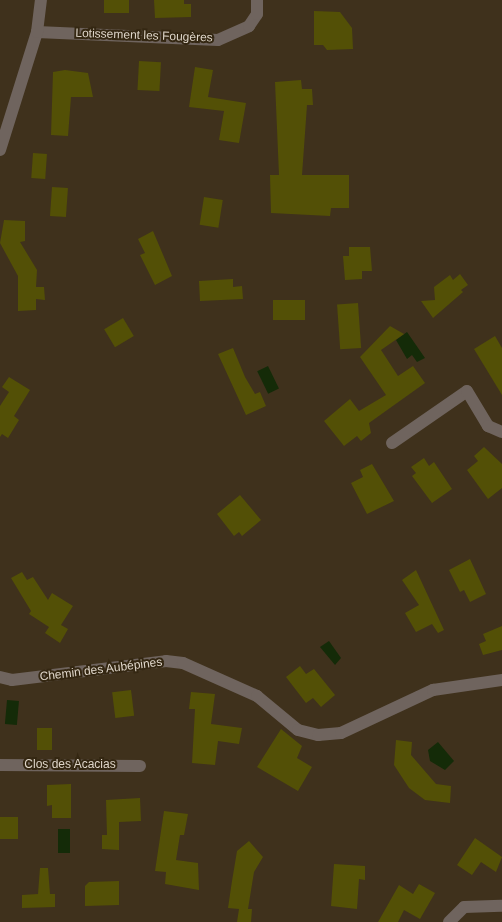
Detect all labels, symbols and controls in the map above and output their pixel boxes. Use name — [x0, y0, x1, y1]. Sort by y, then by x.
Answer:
street label: Lotissement les Fougères — [75, 26, 213, 46]
street label: Chemin des Aubépines — [39, 655, 163, 685]
street label: Clos des Acacias — [24, 758, 116, 772]

